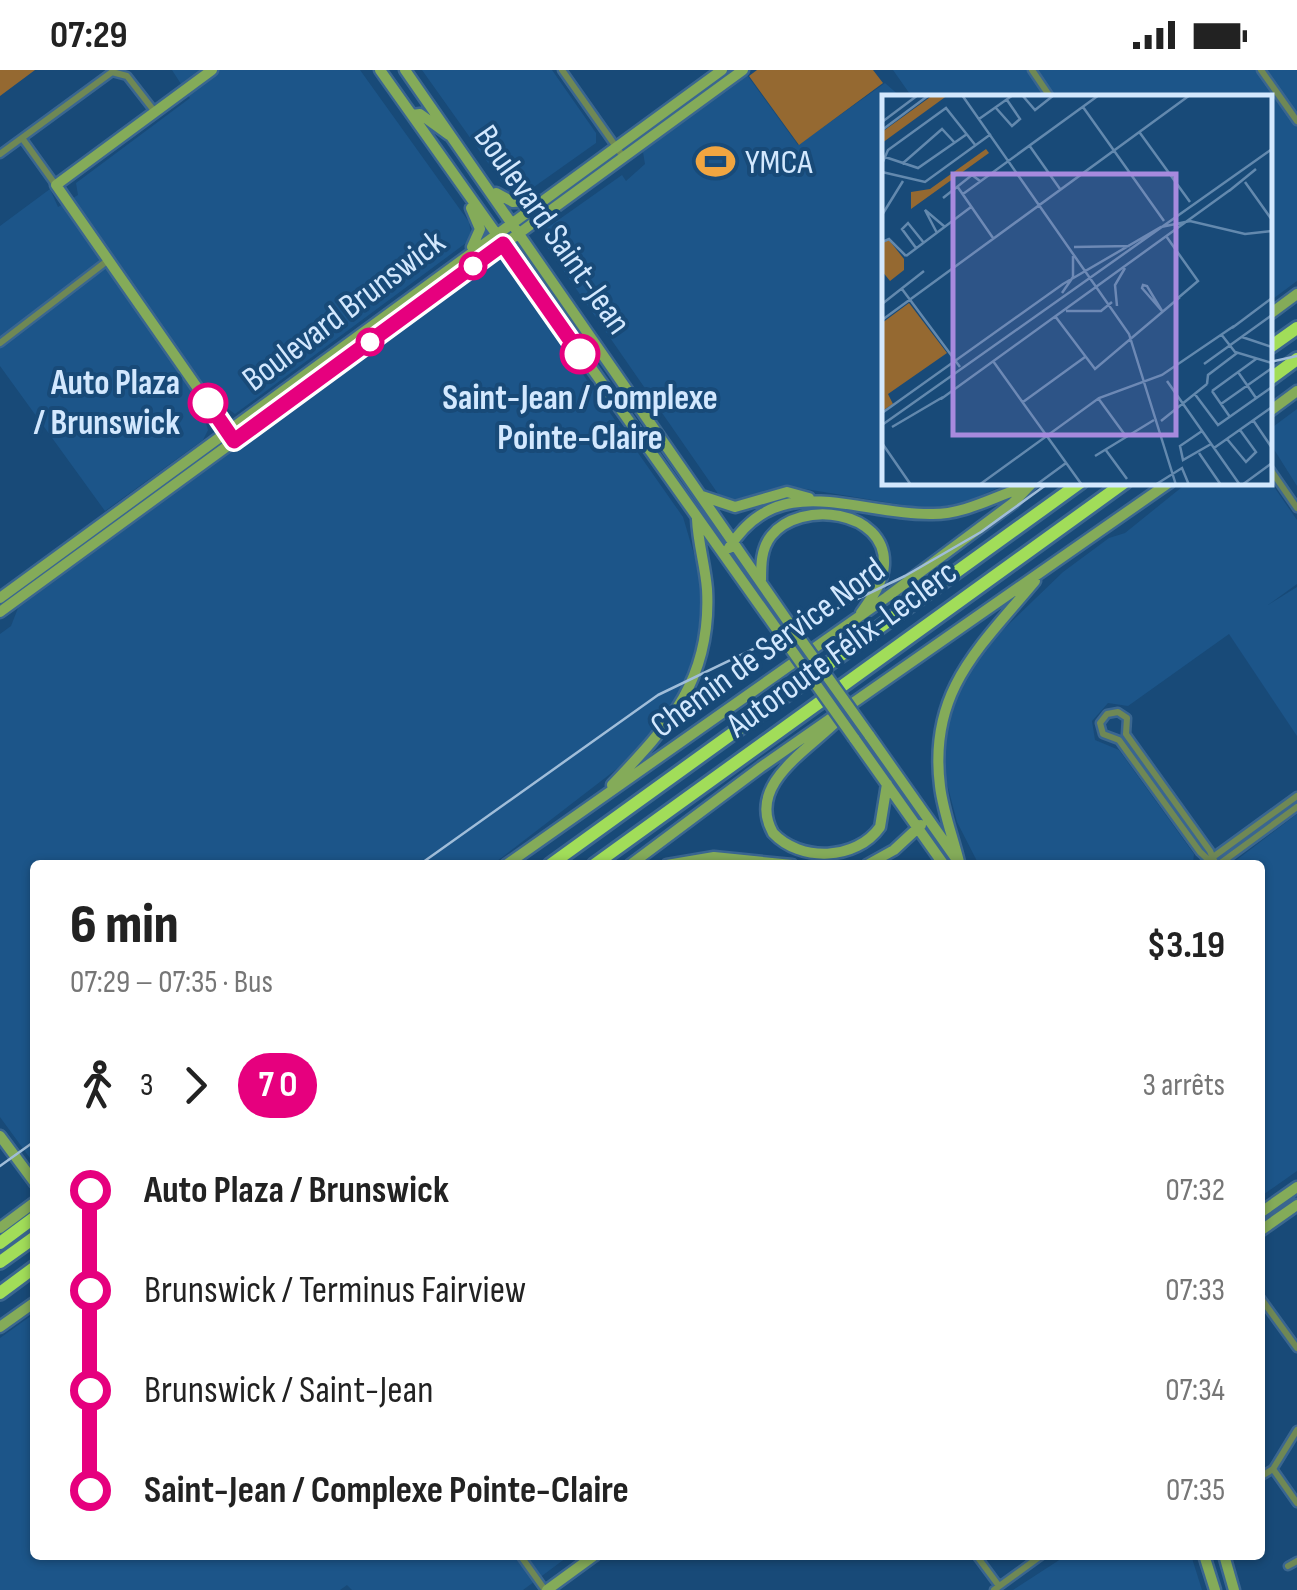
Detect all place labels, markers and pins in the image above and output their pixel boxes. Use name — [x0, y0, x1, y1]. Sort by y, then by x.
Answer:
sports icon: YMCA — [694, 141, 736, 183]
place label: YMCA — [745, 141, 813, 184]
unlabelled marker — [460, 253, 486, 279]
unlabelled marker — [357, 329, 383, 355]
marker: Saint-Jean / Complexe Pointe-Claire — [561, 335, 599, 373]
place label: Auto Plaza / Brunswick — [33, 362, 180, 445]
place label: Saint-Jean / Complexe Pointe-Claire — [442, 377, 718, 460]
marker: Auto Plaza / Brunswick — [189, 384, 227, 422]

